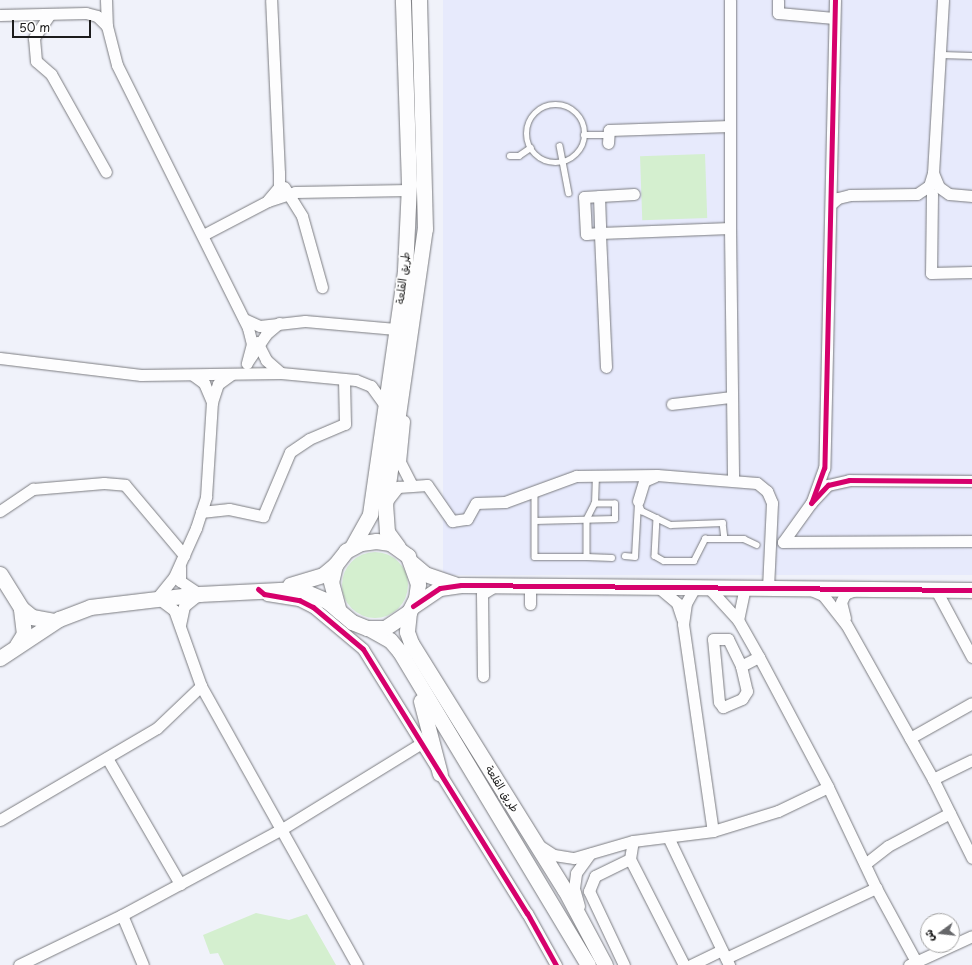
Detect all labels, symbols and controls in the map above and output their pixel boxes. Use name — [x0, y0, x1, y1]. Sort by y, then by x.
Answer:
scale bar — [14, 12, 93, 38]
text: 50 m — [19, 18, 50, 36]
street label: طريق القلعة — [393, 251, 413, 305]
street label: طريق القلعة — [482, 763, 522, 815]
north arrow — [920, 913, 960, 953]
text: ش — [919, 928, 939, 944]

